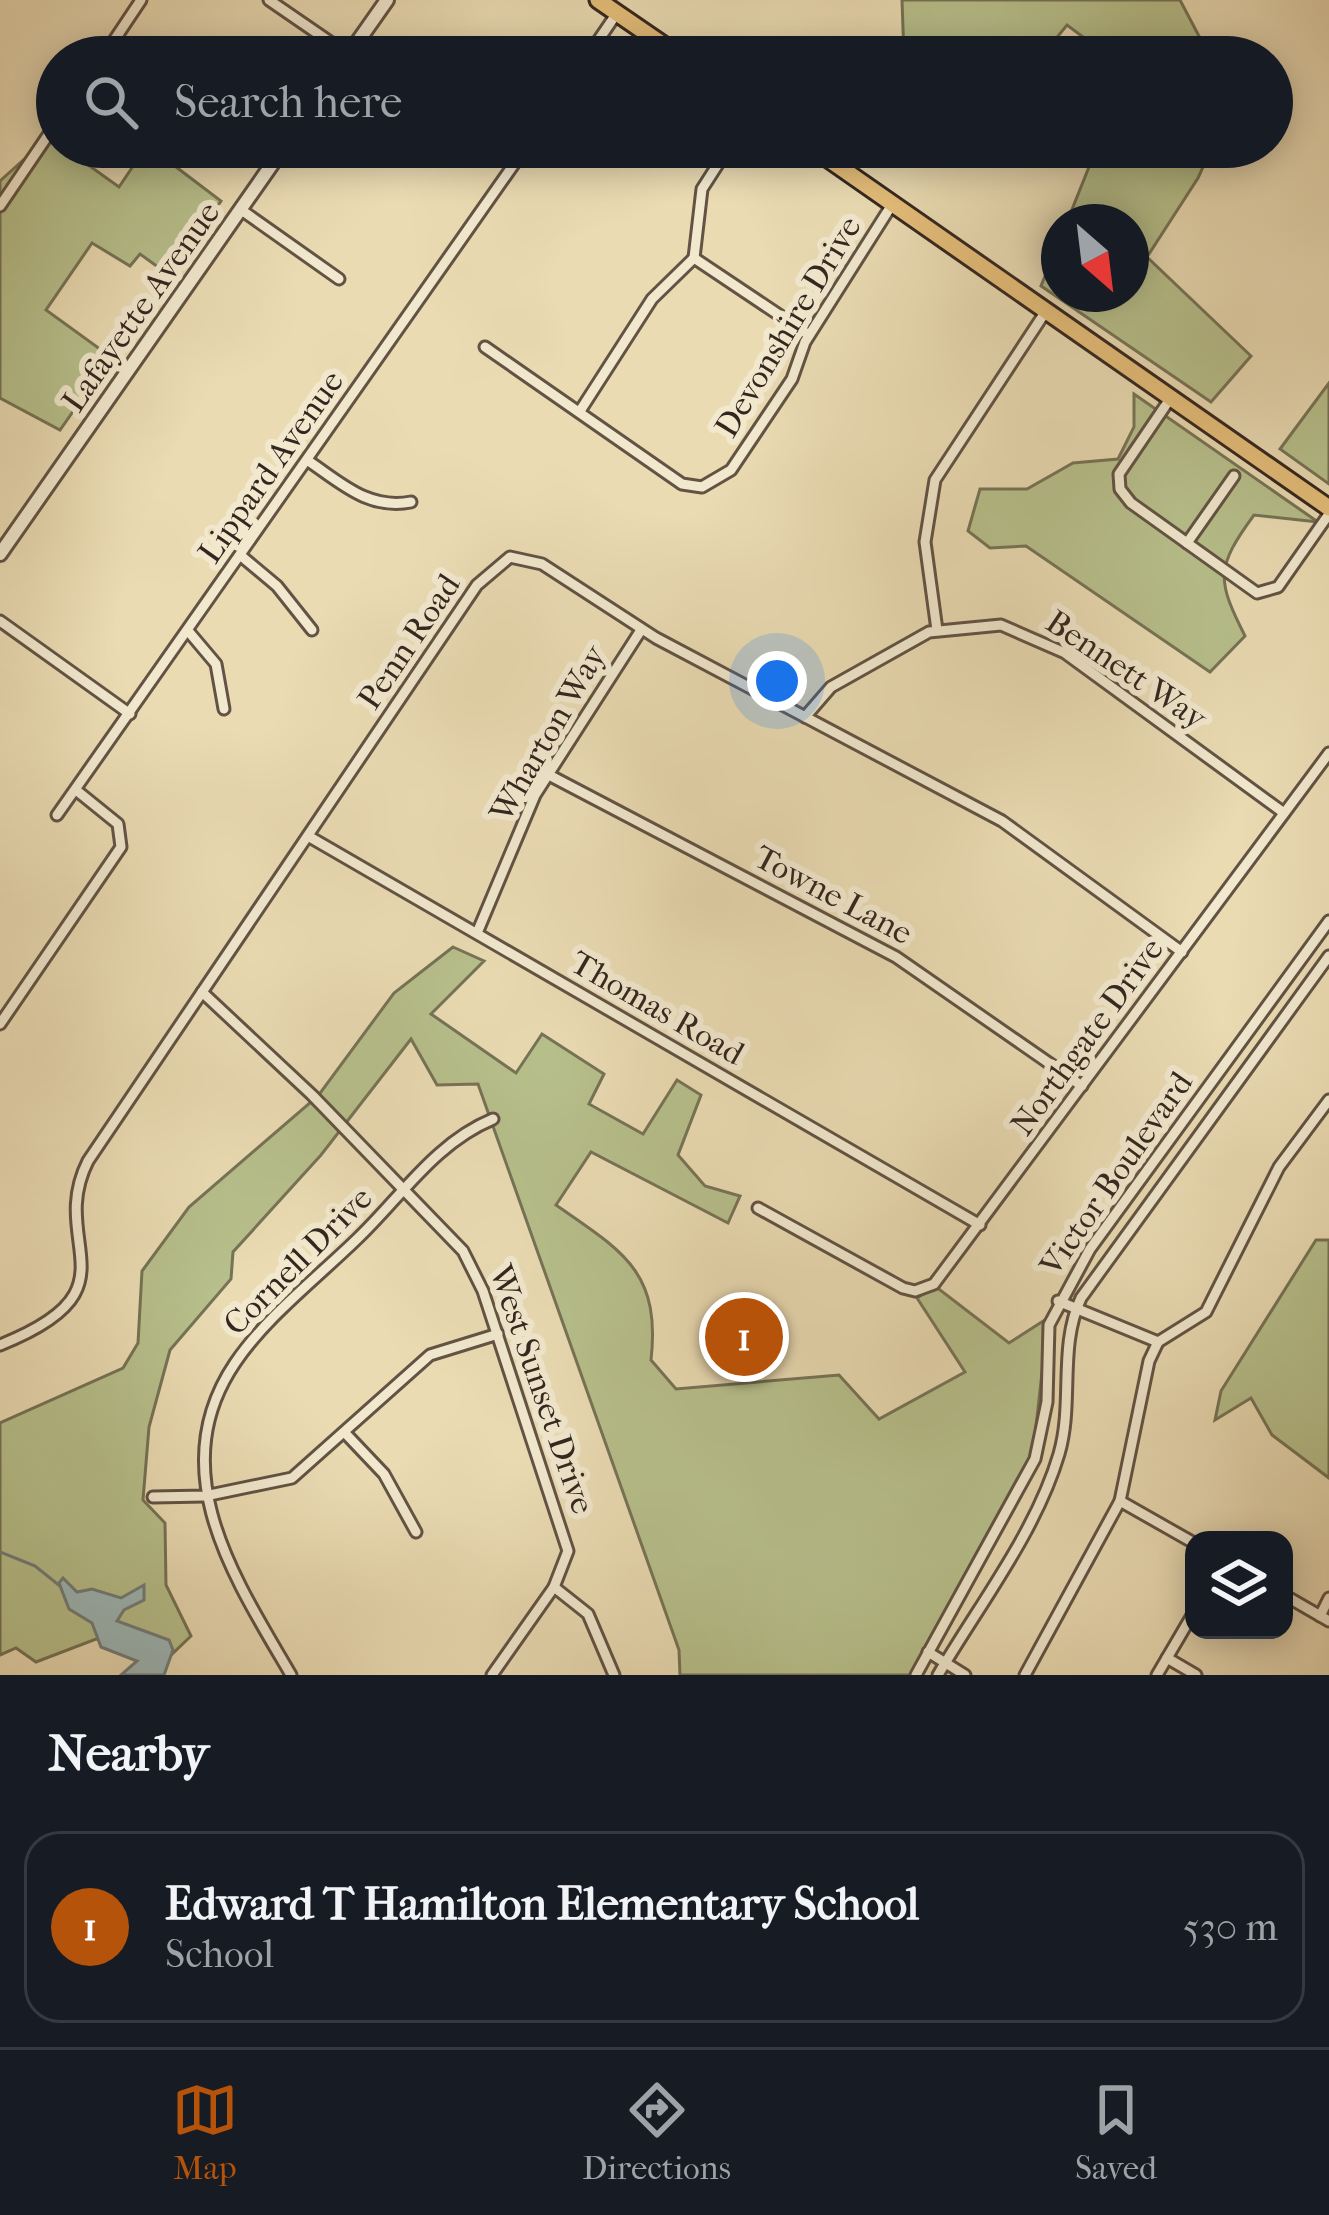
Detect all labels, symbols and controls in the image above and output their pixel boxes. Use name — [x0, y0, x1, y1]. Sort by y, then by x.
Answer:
search box — [36, 36, 1293, 168]
icon: search — [78, 69, 144, 135]
text: Search here — [174, 76, 402, 129]
street label: Lafayette Avenue — [54, 194, 228, 419]
north arrow — [1041, 204, 1149, 312]
street label: Devonshire Drive — [707, 209, 870, 444]
street label: Lippard Avenue — [190, 363, 352, 571]
street label: Penn Road — [350, 566, 469, 717]
street label: Bennett Way — [1038, 602, 1215, 739]
street label: Wharton Way — [482, 637, 615, 830]
your location — [747, 651, 807, 711]
street label: Towne Lane — [748, 838, 919, 953]
street label: Northgate Drive — [1003, 931, 1172, 1143]
street label: Thomas Road — [564, 943, 752, 1074]
street label: Victor Boulevard — [1031, 1064, 1201, 1284]
street label: Cornell Drive — [216, 1179, 380, 1343]
street label: West Sunset Drive — [480, 1259, 602, 1519]
pin: 1 — [705, 1292, 783, 1382]
map controls — [1185, 1531, 1293, 1639]
button: layers — [1185, 1531, 1293, 1639]
text: Nearby — [48, 1723, 209, 1783]
text: Edward T Hamilton Elementary School — [165, 1878, 919, 1931]
text: 1 — [83, 1904, 97, 1950]
text: 530 m — [1183, 1904, 1278, 1950]
text: School — [165, 1931, 274, 1977]
tab: Map — [172, 2077, 238, 2188]
tab: Directions — [582, 2077, 731, 2188]
tab: Saved — [1075, 2077, 1157, 2188]

